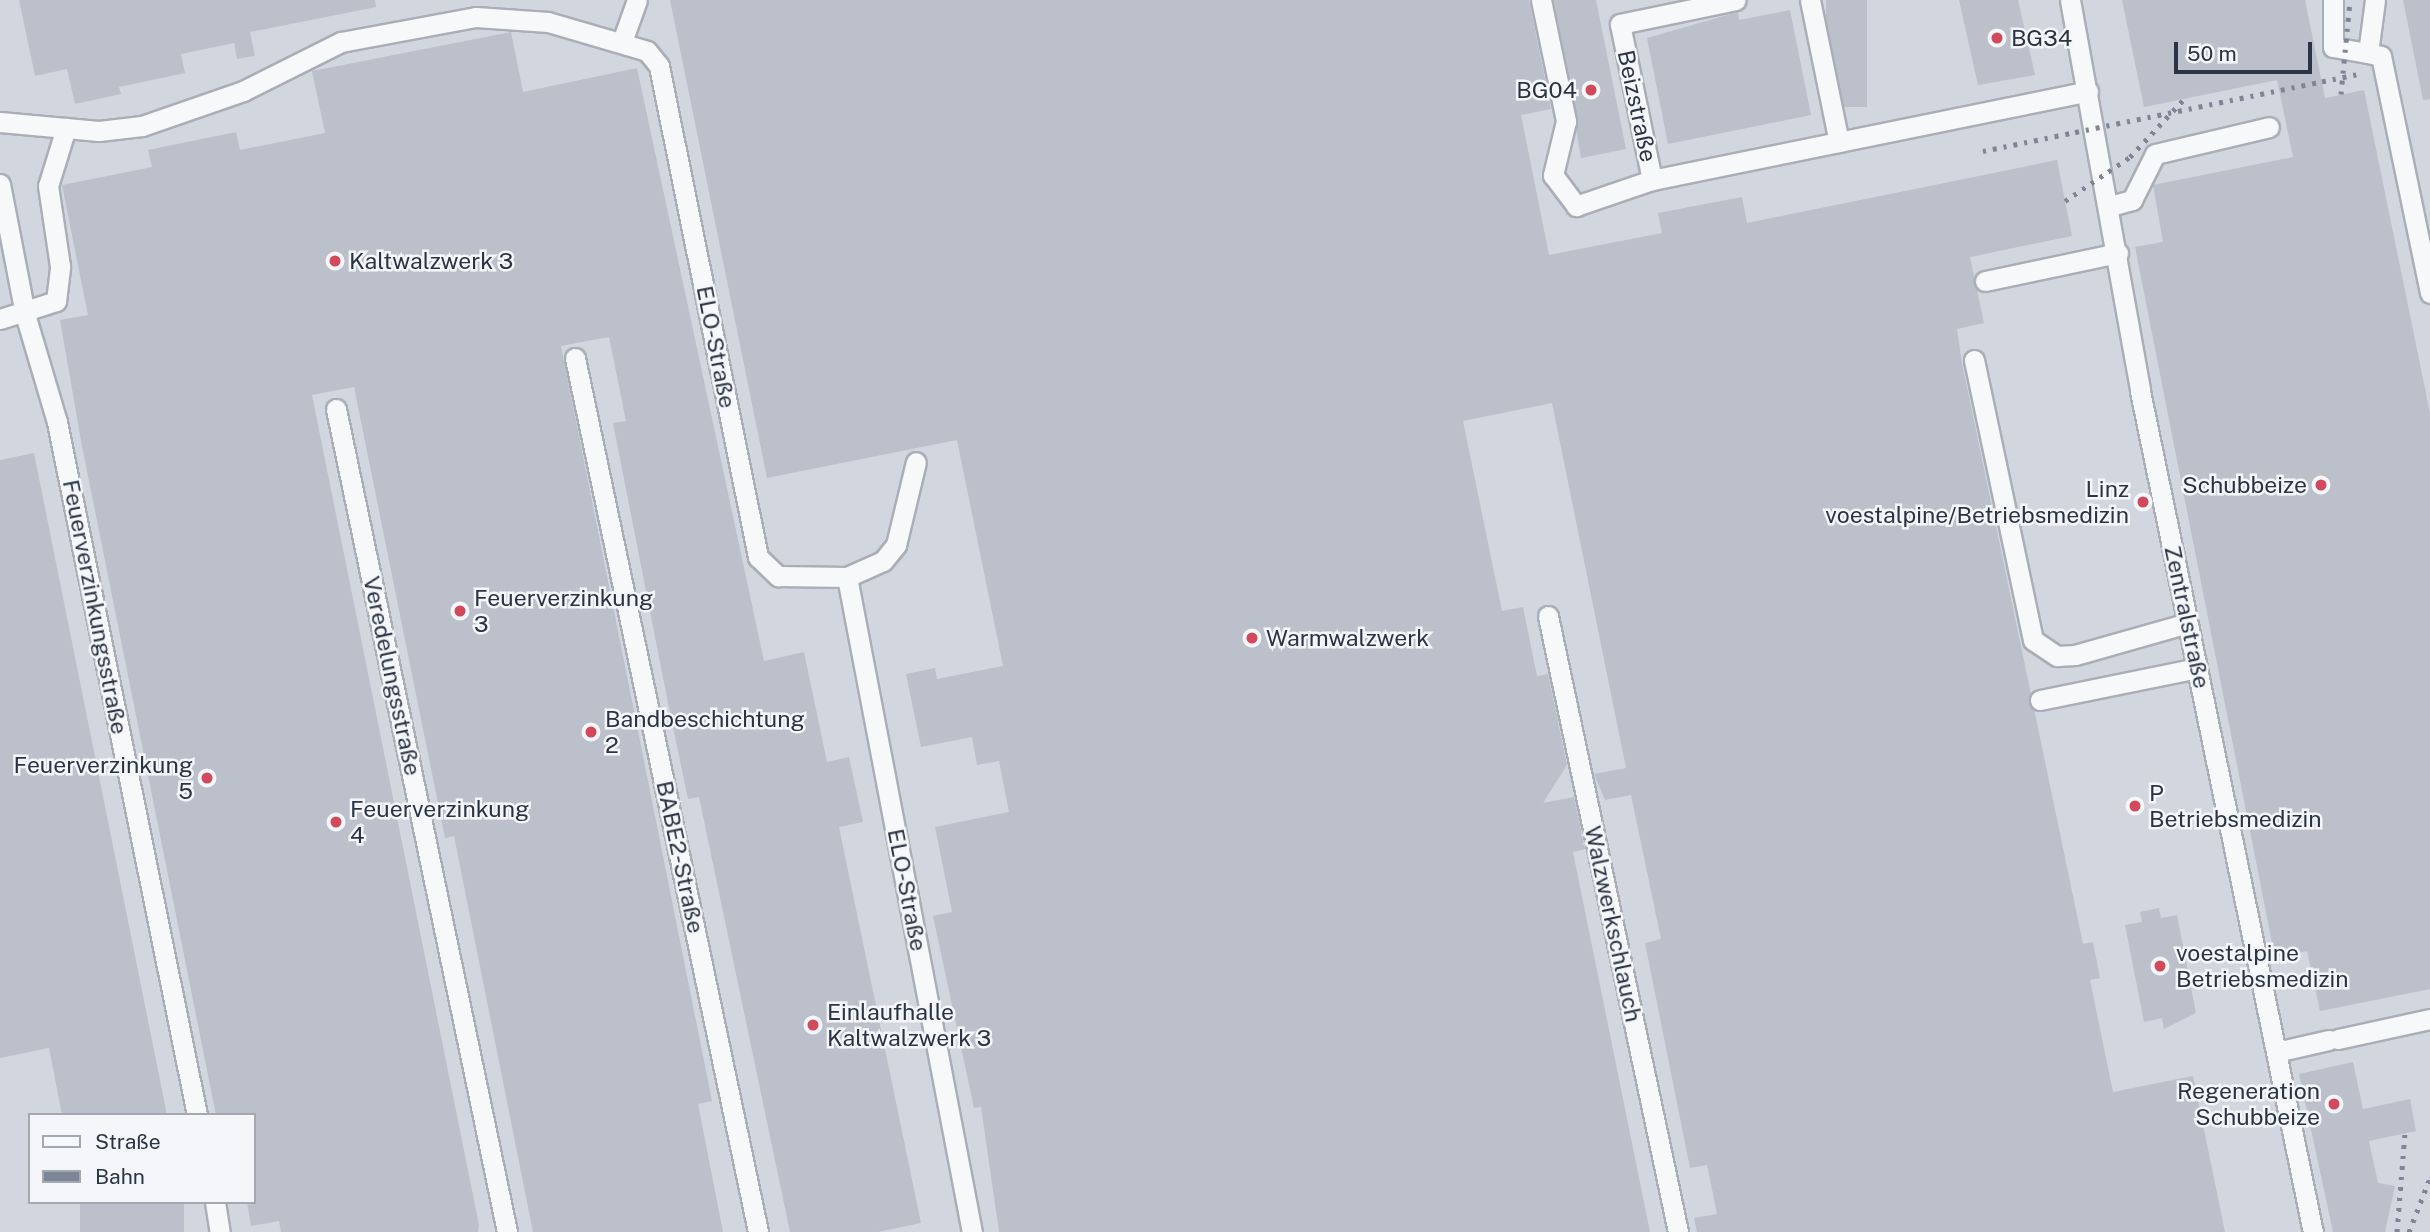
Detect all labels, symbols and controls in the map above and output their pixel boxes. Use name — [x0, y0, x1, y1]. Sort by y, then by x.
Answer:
place label: BG34 — [2011, 24, 2072, 52]
scale bar — [2178, 28, 2316, 72]
marker: BG34 — [1989, 30, 2005, 46]
text: 50 m — [2187, 41, 2237, 66]
street label: Beizstraße — [1612, 48, 1662, 164]
place label: BG04 — [1516, 76, 1577, 104]
marker: BG04 — [1583, 82, 1599, 98]
place label: Kaltwalzwerk 3 — [349, 247, 513, 275]
marker: Kaltwalzwerk 3 — [327, 253, 343, 269]
street label: ELO-Straße — [691, 283, 741, 411]
place label: Schubbeize — [2182, 471, 2307, 499]
place label: Linz voestalpine/Betriebsmedizin — [1825, 475, 2129, 529]
street label: Feuerverzinkungsstraße — [57, 477, 133, 737]
marker: Schubbeize — [2313, 477, 2329, 493]
marker: Linz voestalpine/Betriebsmedizin — [2135, 494, 2151, 510]
street label: Zentralstraße — [2158, 543, 2216, 691]
street label: Veredelungsstraße — [357, 574, 427, 778]
place label: Feuerverzinkung 3 — [474, 584, 653, 638]
marker: Feuerverzinkung 3 — [452, 603, 468, 619]
place label: Warmwalzwerk — [1266, 624, 1429, 652]
marker: Warmwalzwerk — [1244, 630, 1260, 646]
place label: Bandbeschichtung 2 — [605, 705, 805, 759]
marker: Bandbeschichtung 2 — [583, 724, 599, 740]
place label: Feuerverzinkung 5 — [14, 751, 193, 805]
marker: Feuerverzinkung 5 — [199, 770, 215, 786]
street label: BABE2-Straße — [650, 778, 710, 936]
place label: P Betriebsmedizin — [2149, 779, 2322, 833]
place label: Feuerverzinkung 4 — [350, 795, 529, 849]
marker: P Betriebsmedizin — [2127, 798, 2143, 814]
marker: Feuerverzinkung 4 — [328, 814, 344, 830]
street label: Walzwerkschlauch — [1579, 823, 1647, 1025]
street label: ELO-Straße — [882, 826, 932, 954]
place label: voestalpine Betriebsmedizin — [2176, 939, 2349, 993]
marker: voestalpine Betriebsmedizin — [2150, 956, 2170, 976]
place label: Einlaufhalle Kaltwalzwerk 3 — [827, 998, 991, 1052]
marker: Einlaufhalle Kaltwalzwerk 3 — [805, 1017, 821, 1033]
place label: Regeneration Schubbeize — [2177, 1077, 2320, 1131]
marker: Regeneration Schubbeize — [2326, 1096, 2342, 1112]
legend — [28, 1113, 256, 1204]
text: Straße — [95, 1129, 161, 1154]
text: Bahn — [95, 1164, 145, 1189]

